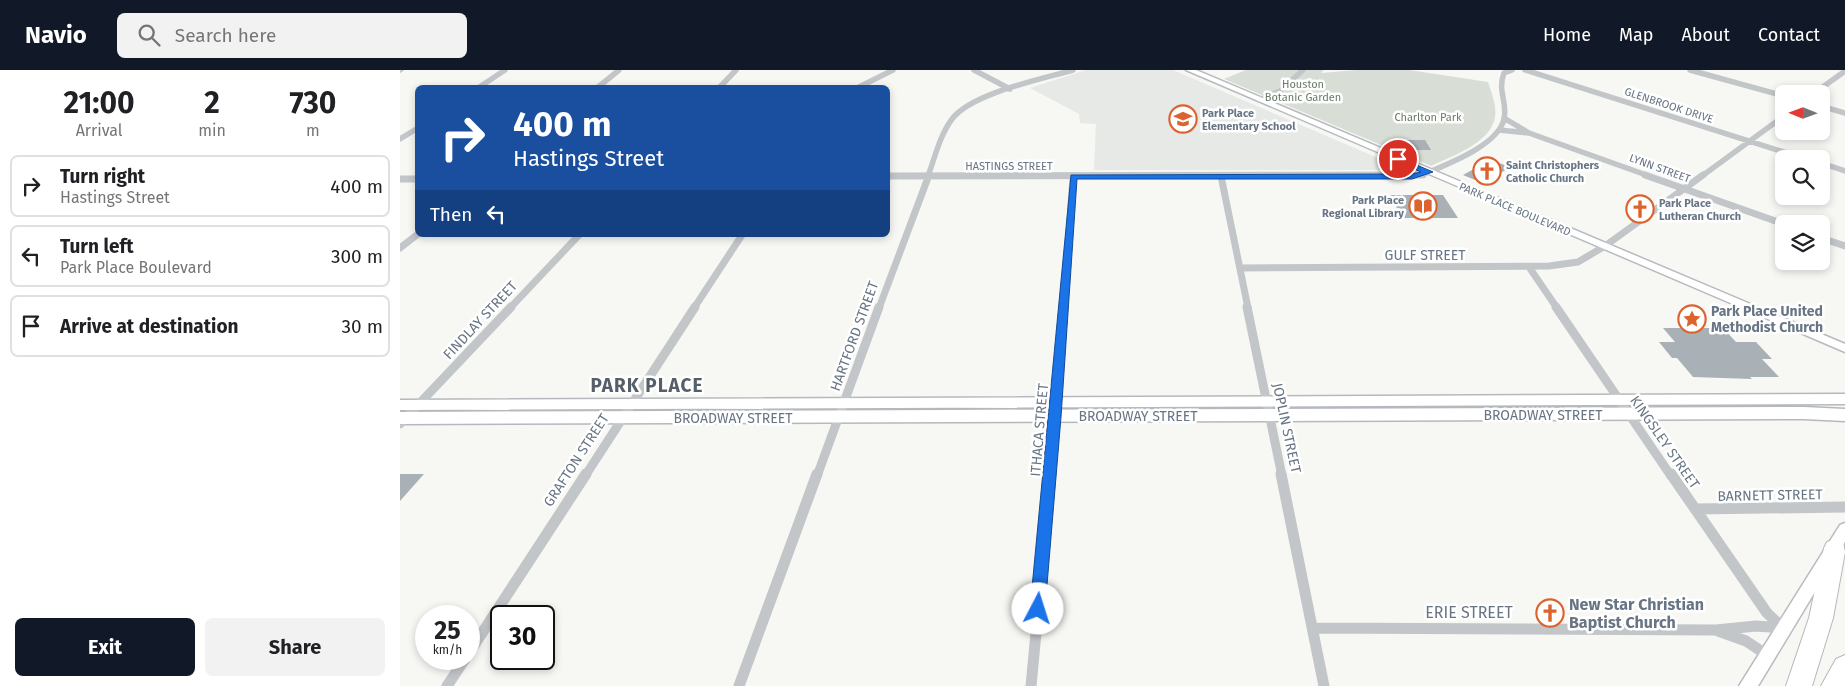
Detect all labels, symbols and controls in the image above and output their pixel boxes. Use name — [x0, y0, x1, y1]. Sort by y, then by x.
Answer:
search box — [117, 13, 467, 58]
text: Navio — [25, 21, 87, 49]
icon: search — [135, 21, 163, 49]
text: Search here — [175, 24, 276, 47]
text: Home — [1543, 24, 1591, 46]
text: Map — [1619, 24, 1653, 46]
text: About — [1681, 24, 1730, 46]
text: Contact — [1758, 24, 1820, 46]
park label: Houston Botanic Garden — [1265, 78, 1341, 104]
text: 21:00 — [64, 85, 135, 121]
text: 2 — [204, 85, 220, 121]
text: 730 — [289, 85, 336, 121]
street label: GLENBROOK DRIVE — [1623, 85, 1715, 126]
north arrow — [1775, 85, 1830, 140]
map controls — [1775, 85, 1830, 270]
text: 400 m — [513, 103, 612, 145]
school or university icon: Park Place Elementary School — [1168, 104, 1198, 134]
icon: right — [430, 105, 495, 170]
place label: Park Place Elementary School — [1202, 107, 1296, 133]
park label: Charlton Park — [1394, 111, 1462, 124]
text: Arrival — [76, 121, 123, 140]
text: min — [198, 121, 226, 140]
text: m — [306, 121, 320, 140]
pin — [1377, 138, 1419, 180]
text: Hastings Street — [513, 145, 664, 172]
icon: arrive — [1384, 145, 1412, 173]
button: search — [1775, 150, 1830, 205]
street label: LYNN STREET — [1628, 151, 1692, 186]
church icon: Saint Christophers Catholic Church — [1472, 156, 1502, 186]
place label: Saint Christophers Catholic Church — [1506, 159, 1600, 185]
street label: HASTINGS STREET — [965, 160, 1053, 173]
text: Turn right — [60, 165, 145, 188]
icon: right — [17, 172, 45, 200]
text: 400 m — [330, 175, 383, 198]
street label: PARK PLACE BOULEVARD — [1457, 180, 1573, 239]
text: Hastings Street — [60, 188, 170, 207]
library icon: Park Place Regional Library — [1408, 191, 1438, 221]
place label: Park Place Regional Library — [1322, 194, 1404, 220]
church icon: Park Place Lutheran Church — [1625, 194, 1655, 224]
place label: Park Place Lutheran Church — [1659, 197, 1741, 223]
icon: left — [482, 200, 510, 228]
text: Then — [430, 203, 472, 226]
button: layers — [1775, 215, 1830, 270]
text: Turn left — [60, 235, 134, 258]
icon: left — [17, 242, 45, 270]
text: 300 m — [331, 245, 383, 268]
street label: GULF STREET — [1385, 247, 1466, 264]
text: Park Place Boulevard — [60, 258, 212, 277]
street label: FINDLAY STREET — [440, 277, 521, 363]
street label: HARTFORD STREET — [827, 278, 883, 393]
place label: Park Place United Methodist Church — [1711, 303, 1823, 336]
place icon: Park Place United Methodist Church — [1677, 304, 1707, 334]
icon: arrive — [17, 312, 45, 340]
text: Arrive at destination — [60, 315, 239, 338]
text: 30 m — [342, 315, 383, 338]
district label: PARK PLACE — [591, 374, 703, 397]
street label: JOPLIN STREET — [1269, 381, 1305, 475]
street label: ITHACA STREET — [1027, 382, 1052, 477]
street label: KINGSLEY STREET — [1626, 393, 1703, 493]
street label: BROADWAY STREET — [1484, 407, 1603, 424]
street label: BROADWAY STREET — [1079, 408, 1198, 425]
street label: GRAFTON STREET — [540, 410, 613, 510]
street label: BROADWAY STREET — [674, 410, 793, 427]
street label: BARNETT STREET — [1717, 486, 1824, 505]
position arrow — [1011, 582, 1063, 634]
place label: New Star Christian Baptist Church — [1569, 595, 1704, 632]
church icon: New Star Christian Baptist Church — [1535, 598, 1565, 628]
street label: ERIE STREET — [1425, 603, 1513, 622]
speed limit sign: 30 — [490, 605, 555, 670]
text: 25 — [434, 616, 461, 646]
button: Exit — [15, 618, 195, 676]
button: Share — [205, 618, 385, 676]
text: km/h — [433, 643, 462, 657]

